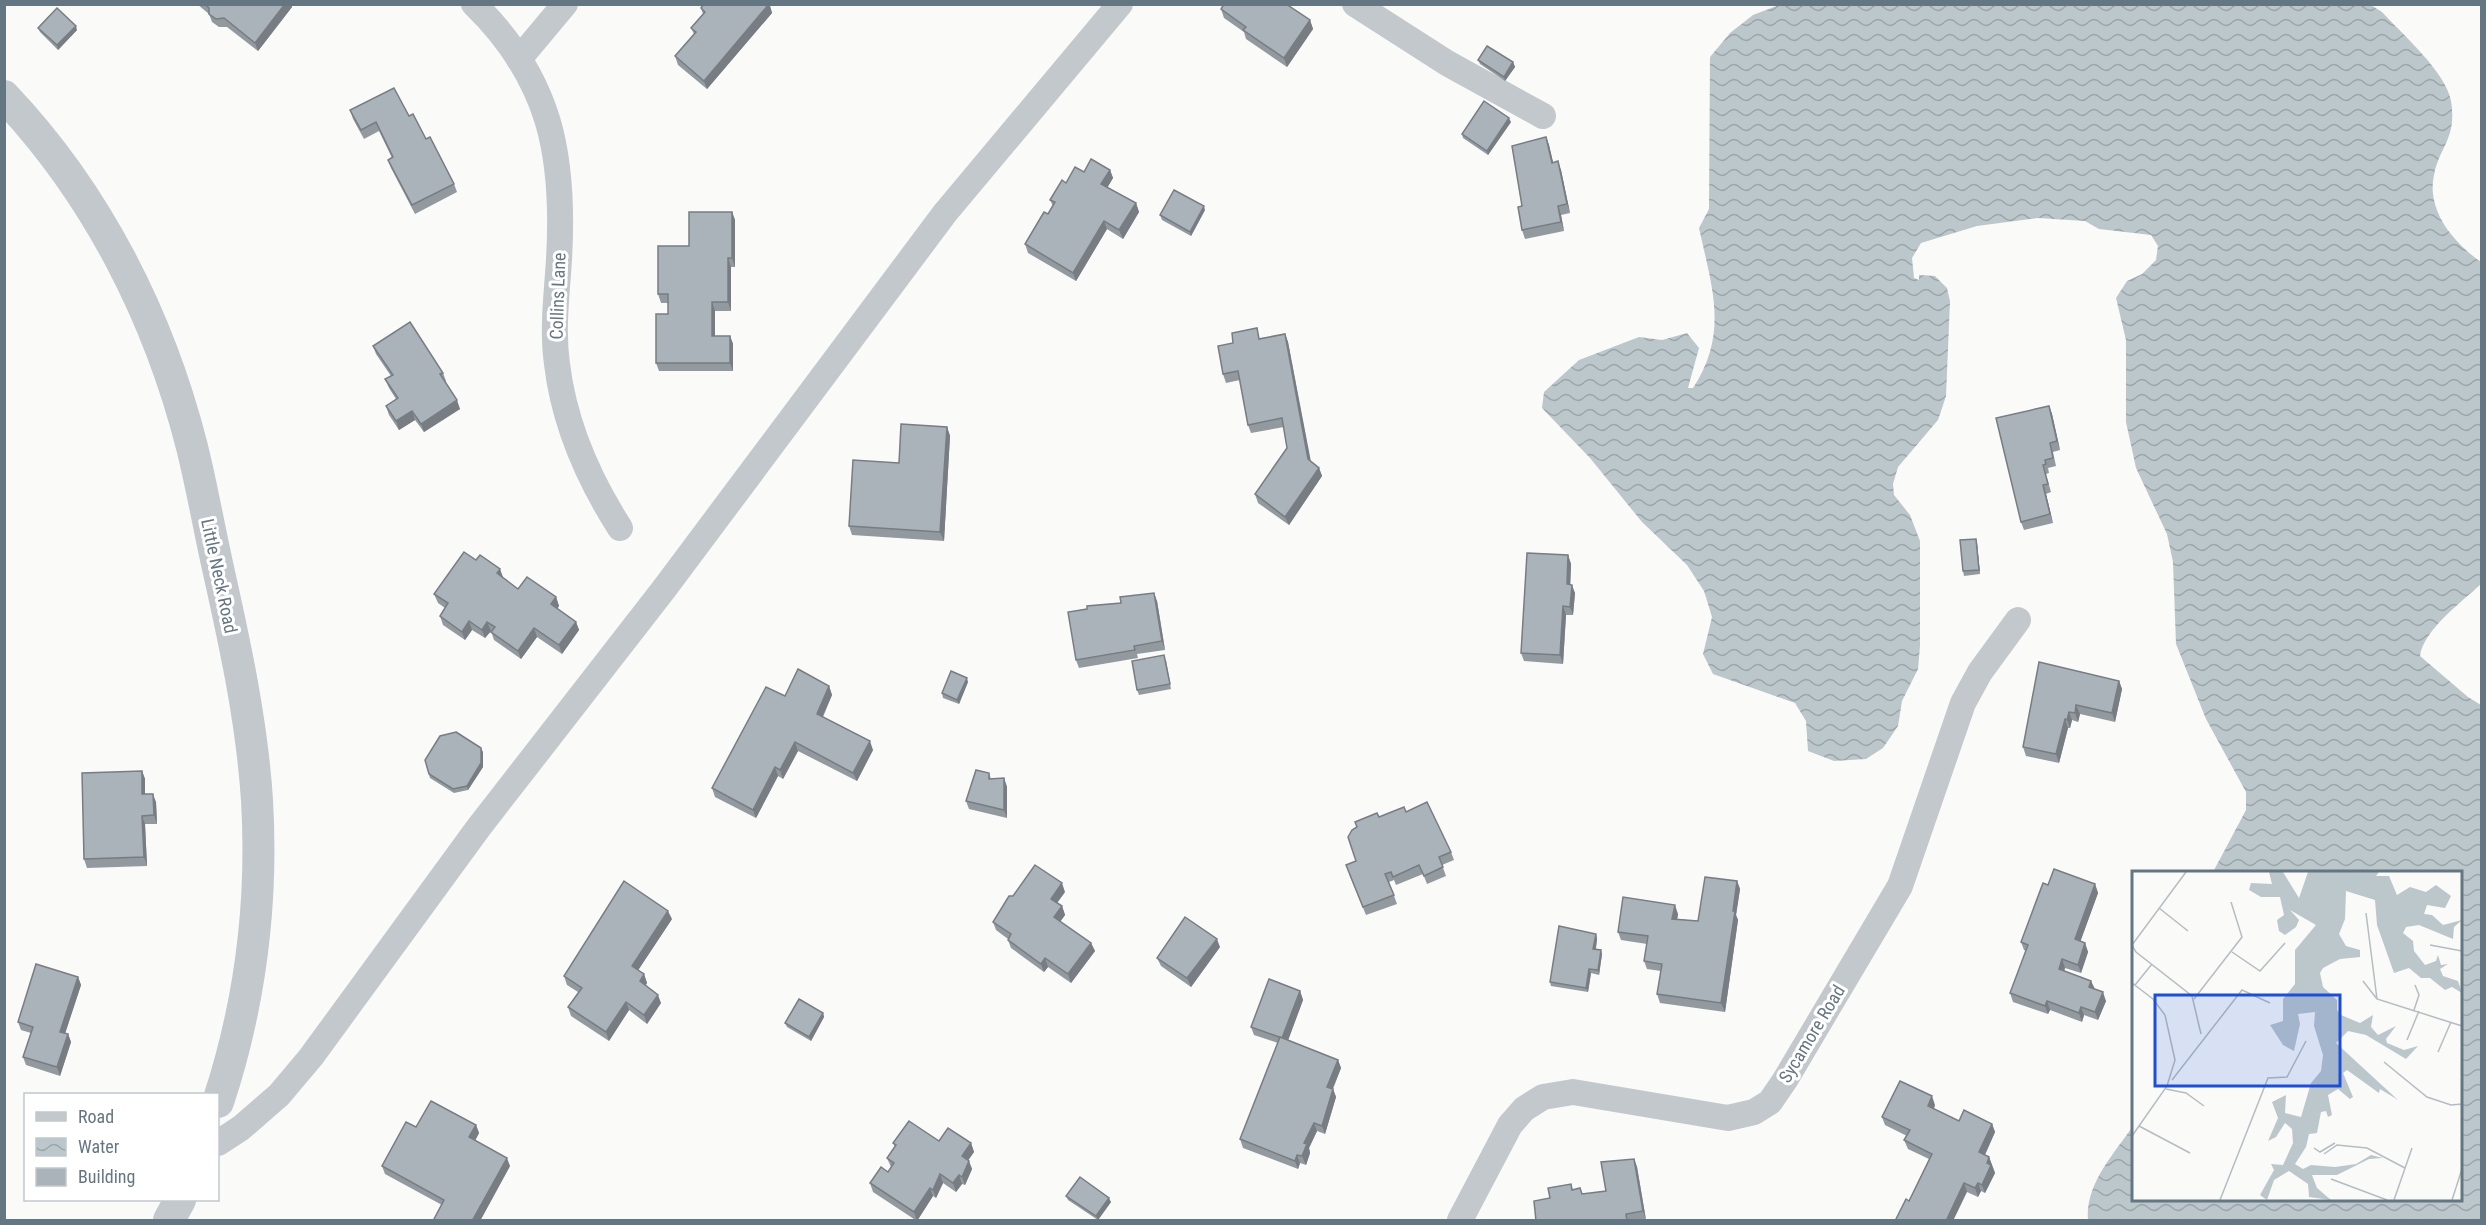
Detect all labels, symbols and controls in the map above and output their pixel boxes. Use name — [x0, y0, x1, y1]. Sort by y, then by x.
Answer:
street label: Collins Lane — [545, 252, 570, 340]
street label: Little Neck Road — [197, 517, 242, 635]
inset map — [2132, 871, 2462, 1201]
street label: Sycamore Road — [1774, 981, 1849, 1086]
legend — [24, 1093, 219, 1201]
text: Road — [78, 1106, 114, 1127]
text: Water — [78, 1136, 120, 1157]
text: Building — [78, 1166, 135, 1187]

